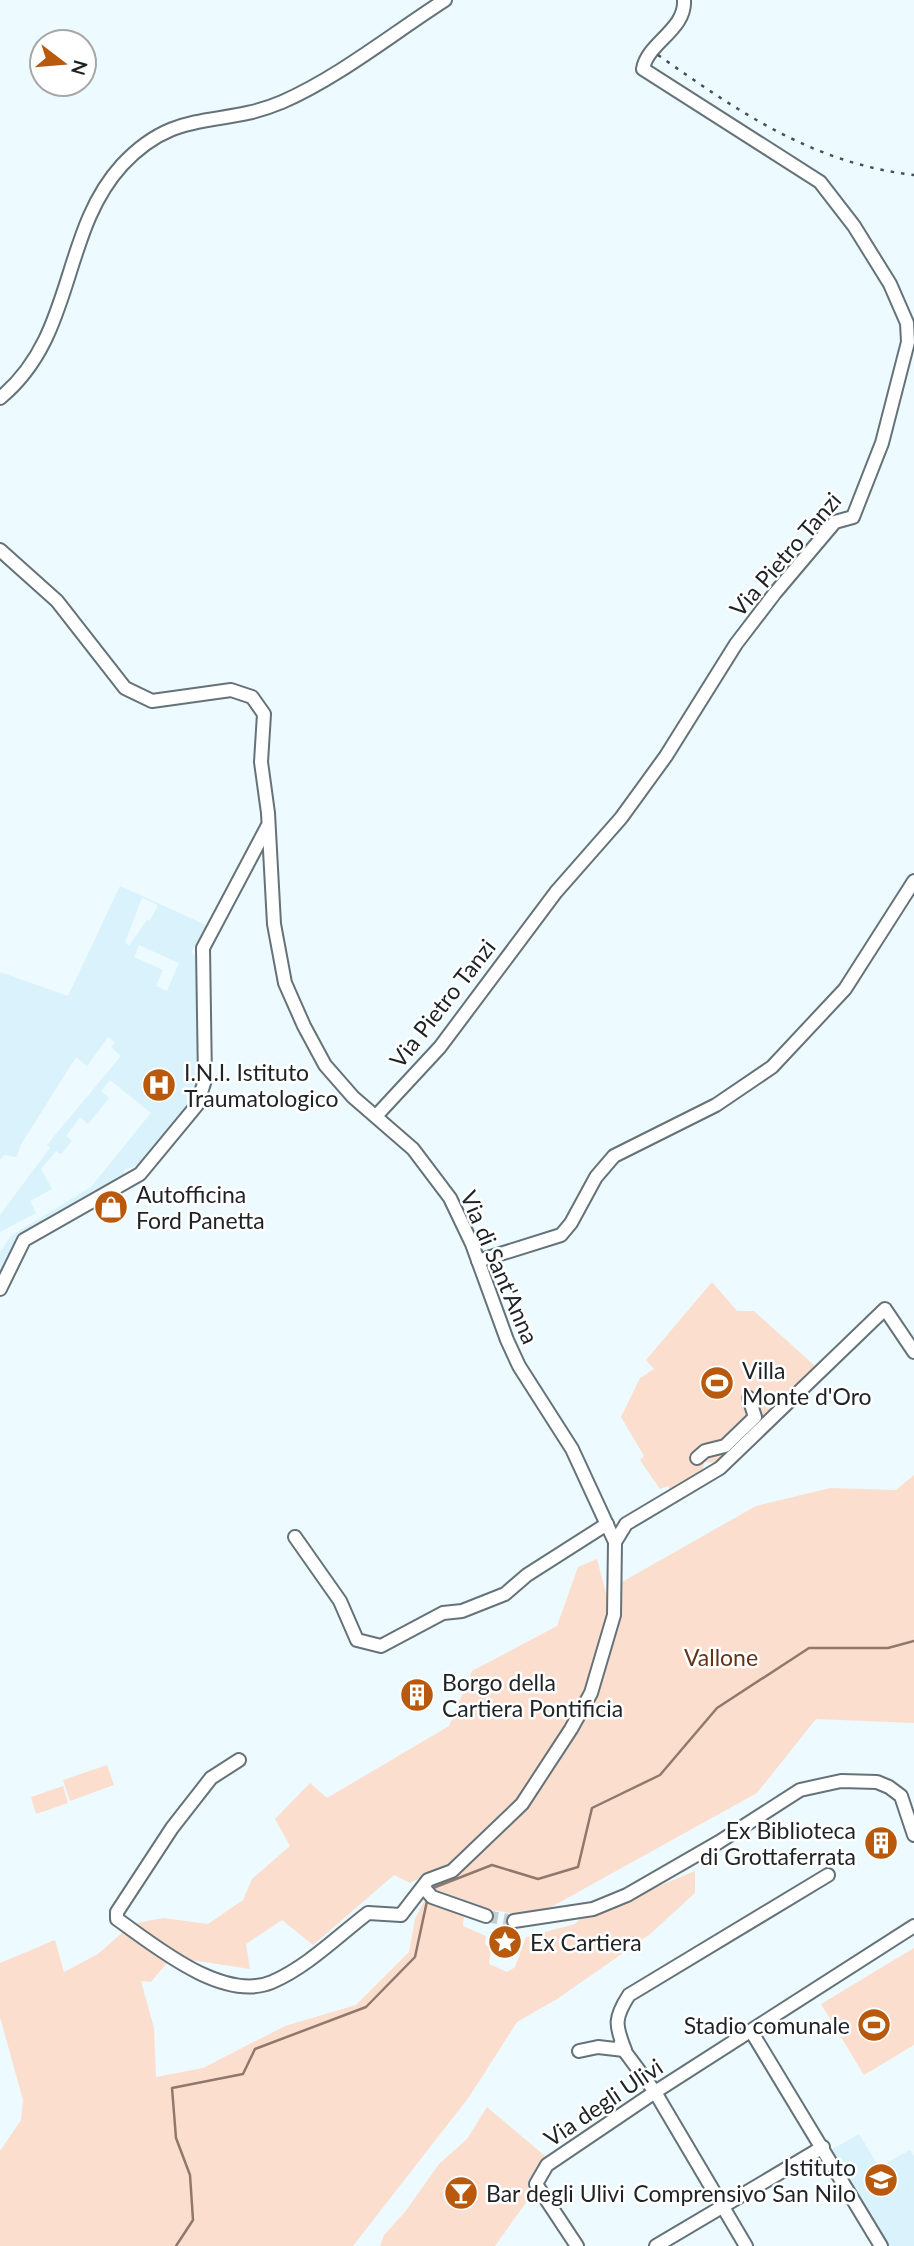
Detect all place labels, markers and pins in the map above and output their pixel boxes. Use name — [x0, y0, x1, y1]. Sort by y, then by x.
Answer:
place label: I.N.I. Istituto Traumatologico — [184, 1058, 339, 1112]
hospital icon: I.N.I. Istituto Traumatologico — [140, 1066, 178, 1104]
place label: Autofficina Ford Panetta — [136, 1180, 265, 1234]
shop icon: Autofficina Ford Panetta — [92, 1188, 130, 1226]
place label: Villa Monte d'Oro — [742, 1356, 872, 1410]
sports icon: Villa Monte d'Oro — [698, 1364, 736, 1402]
place label: Borgo della Cartiera Pontificia — [442, 1668, 623, 1722]
building icon: Borgo della Cartiera Pontificia — [398, 1676, 436, 1714]
place label: Ex Biblioteca di Grottaferrata — [700, 1816, 856, 1870]
building icon: Ex Biblioteca di Grottaferrata — [862, 1824, 900, 1862]
place icon: Ex Cartiera — [486, 1923, 524, 1961]
place label: Ex Cartiera — [530, 1928, 642, 1956]
sports icon: Stadio comunale — [855, 2006, 893, 2044]
place label: Stadio comunale — [684, 2011, 850, 2039]
place label: Istituto Comprensivo San Nilo — [633, 2153, 856, 2207]
school or university icon: Istituto Comprensivo San Nilo — [862, 2161, 900, 2199]
bar icon: Bar degli Ulivi — [442, 2174, 480, 2212]
place label: Bar degli Ulivi — [486, 2179, 625, 2207]

